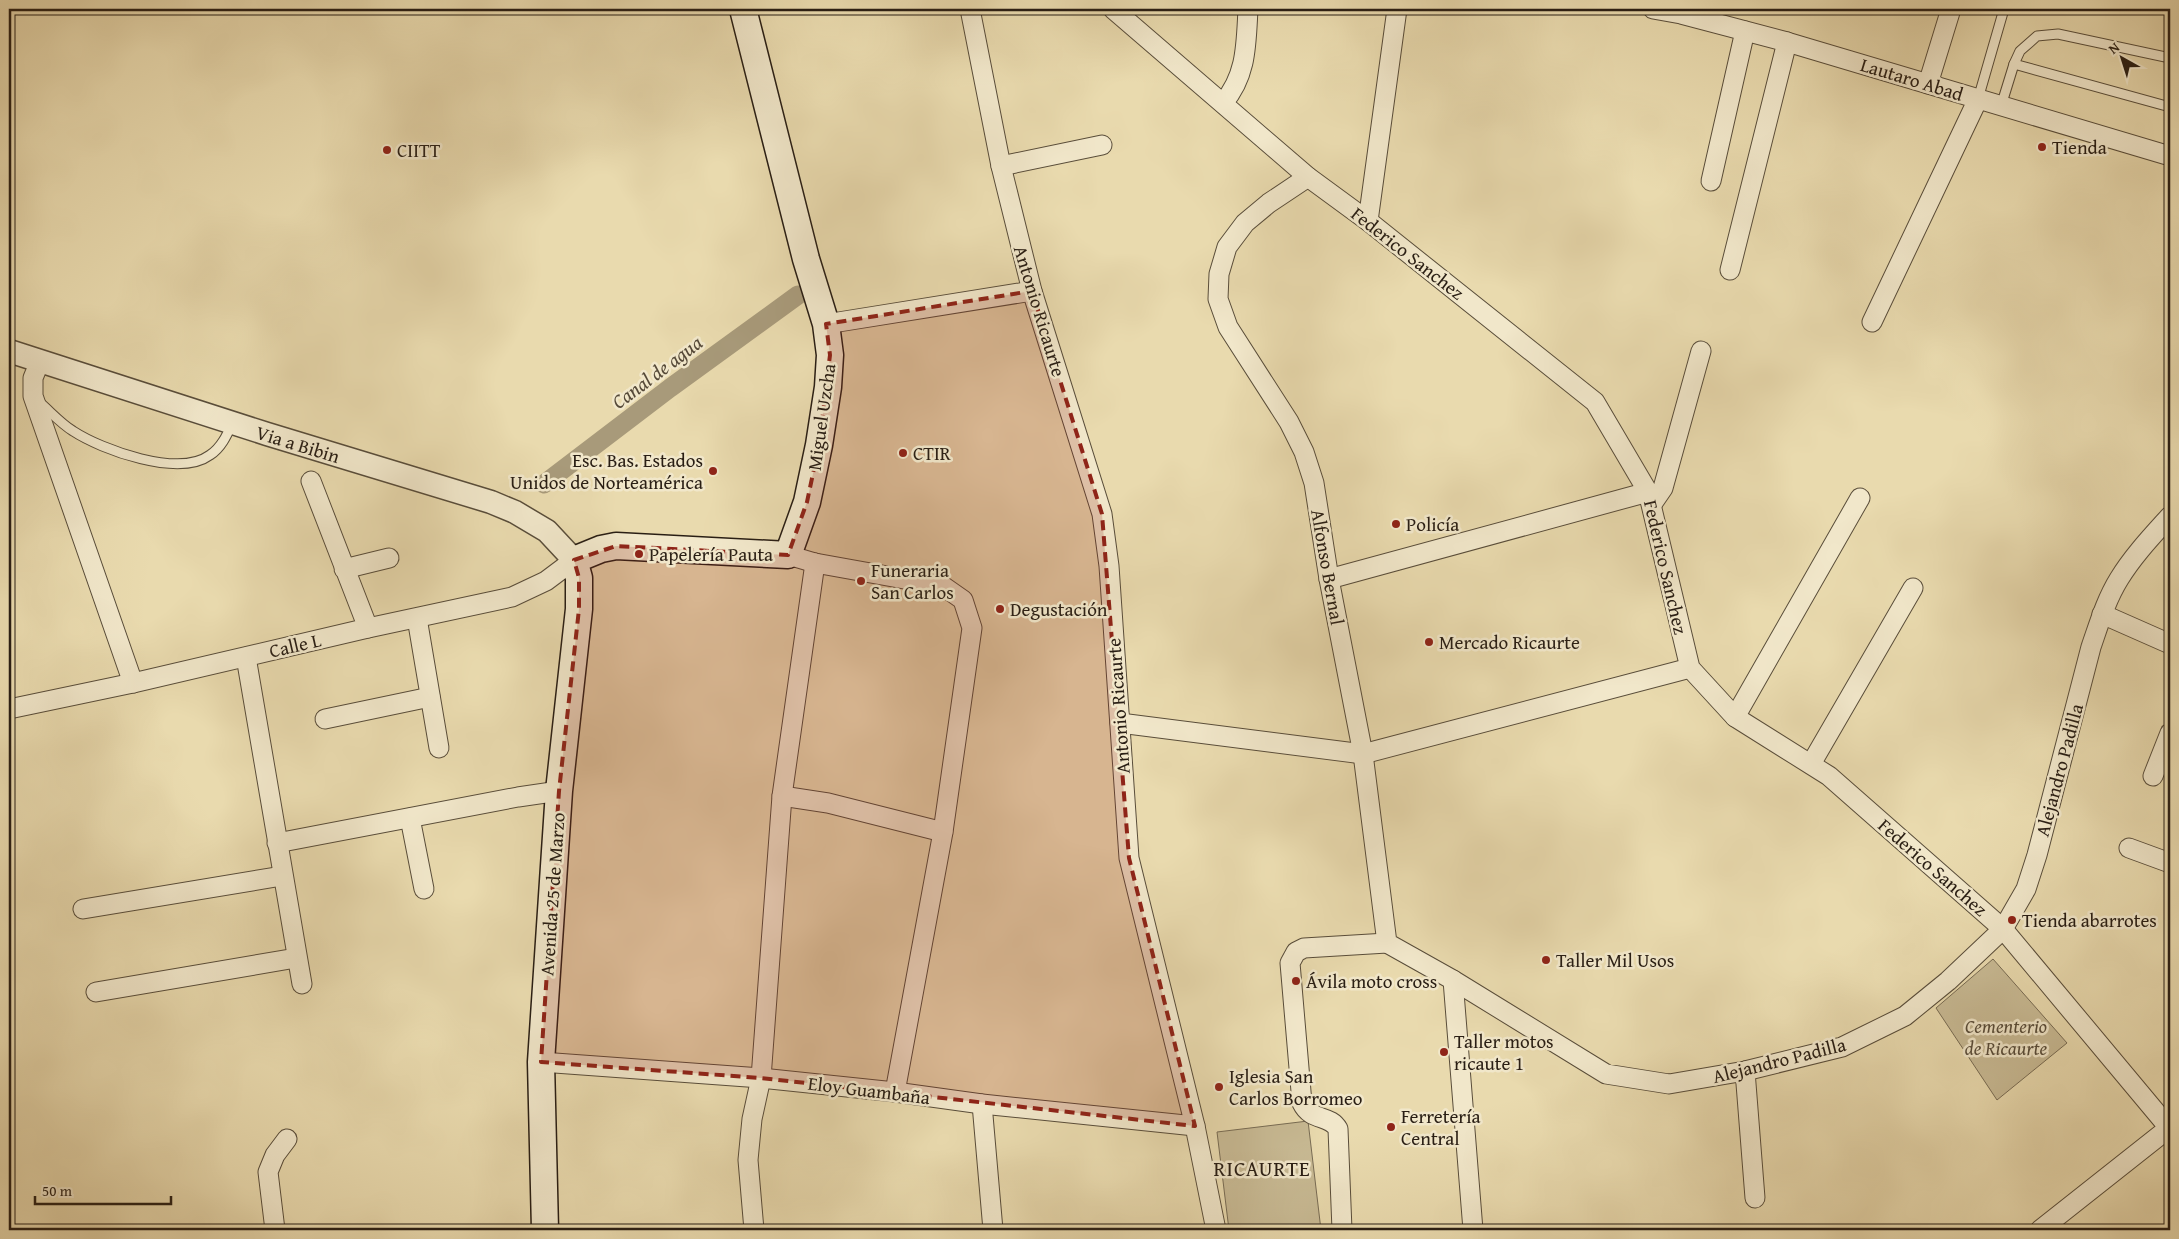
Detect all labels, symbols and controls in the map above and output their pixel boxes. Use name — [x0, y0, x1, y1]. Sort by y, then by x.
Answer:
north arrow — [2096, 32, 2146, 82]
text: N — [2104, 37, 2124, 59]
street label: Lautaro Abad — [1857, 50, 1968, 108]
place label: Tienda — [2052, 133, 2107, 161]
place label: CIITT — [397, 136, 441, 164]
marker: Tienda — [2036, 141, 2048, 153]
marker: CIITT — [381, 144, 393, 156]
street label: Federico Sanchez — [1345, 200, 1471, 306]
street label: Antonio Ricaurte — [1007, 242, 1073, 380]
water label: Canal de agua — [605, 327, 709, 415]
street label: Miguel Uzcha — [800, 362, 842, 472]
street label: Via a Bibin — [253, 418, 344, 470]
place label: CTIR — [913, 439, 951, 467]
place label: Esc. Bas. Estados Unidos de Norteamérica — [510, 446, 703, 496]
marker: CTIR — [897, 447, 909, 459]
marker: Esc. Bas. Estados Unidos de Norteamérica — [707, 465, 719, 477]
street label: Federico Sanchez — [1637, 497, 1695, 637]
street label: Alfonso Bernal — [1304, 507, 1352, 627]
place label: Policía — [1406, 510, 1459, 538]
marker: Policía — [1390, 518, 1402, 530]
place label: Papelería Pauta — [649, 540, 773, 568]
marker: Papelería Pauta — [633, 548, 645, 560]
place label: Funeraria San Carlos — [871, 556, 954, 606]
marker: Funeraria San Carlos — [855, 575, 867, 587]
place label: Degustación — [1010, 595, 1108, 623]
marker: Degustación — [994, 603, 1006, 615]
street label: Calle L — [266, 625, 324, 665]
place label: Mercado Ricaurte — [1439, 628, 1580, 656]
marker: Mercado Ricaurte — [1423, 636, 1435, 648]
street label: Antonio Ricaurte — [1099, 637, 1137, 775]
street label: Alejandro Padilla — [2028, 700, 2090, 840]
street label: Avenida 25 de Marzo — [532, 811, 572, 977]
street label: Federico Sanchez — [1872, 812, 1994, 922]
place label: Tienda abarrotes — [2022, 906, 2157, 934]
marker: Tienda abarrotes — [2006, 914, 2018, 926]
place label: Taller Mil Usos — [1556, 946, 1674, 974]
marker: Taller Mil Usos — [1540, 954, 1552, 966]
place label: Ávila moto cross — [1306, 967, 1437, 995]
marker: Ávila moto cross — [1290, 975, 1302, 987]
park label: Cementerio de Ricaurte — [1965, 1012, 2048, 1062]
place label: Taller motos ricaute 1 — [1454, 1027, 1554, 1077]
street label: Alejandro Padilla — [1709, 1030, 1849, 1090]
marker: Taller motos ricaute 1 — [1438, 1046, 1450, 1058]
place label: Iglesia San Carlos Borromeo — [1229, 1062, 1363, 1112]
street label: Eloy Guambaña — [806, 1069, 932, 1111]
marker: Iglesia San Carlos Borromeo — [1213, 1081, 1225, 1093]
place label: Ferretería Central — [1401, 1102, 1481, 1152]
marker: Ferretería Central — [1385, 1121, 1397, 1133]
district label: RICAURTE — [1213, 1153, 1311, 1184]
scale bar — [35, 1174, 171, 1206]
text: 50 m — [42, 1180, 73, 1201]

